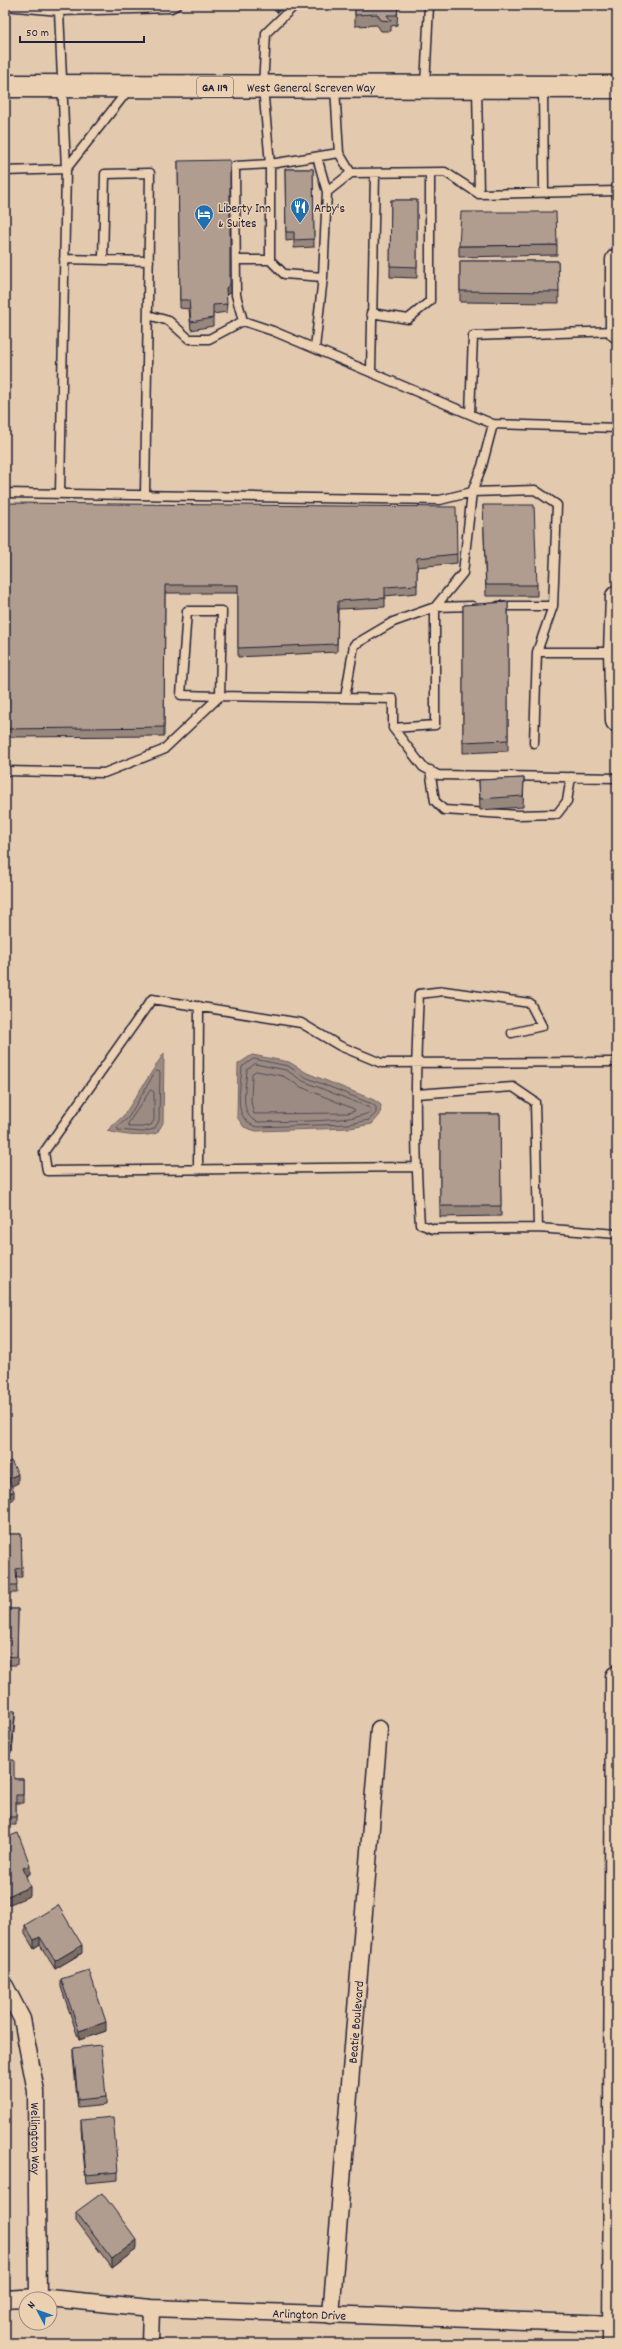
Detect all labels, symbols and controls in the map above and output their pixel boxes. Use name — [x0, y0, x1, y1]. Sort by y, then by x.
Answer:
scale bar — [20, 18, 144, 44]
text: 50 m — [26, 25, 49, 42]
road number: GA 119 — [197, 77, 233, 97]
street label: West General Screven Way — [247, 79, 376, 99]
restaurant icon: Arby's — [289, 196, 311, 224]
place label: Liberty Inn & Suites — [218, 200, 271, 234]
place label: Arby's — [314, 200, 345, 219]
hotel icon: Liberty Inn & Suites — [193, 203, 215, 231]
street label: Beatie Boulevard — [345, 1980, 370, 2064]
street label: Wellington Way — [24, 2102, 44, 2175]
north arrow — [18, 2291, 58, 2331]
text: N — [24, 2298, 40, 2313]
street label: Arlington Drive — [272, 2305, 347, 2327]

